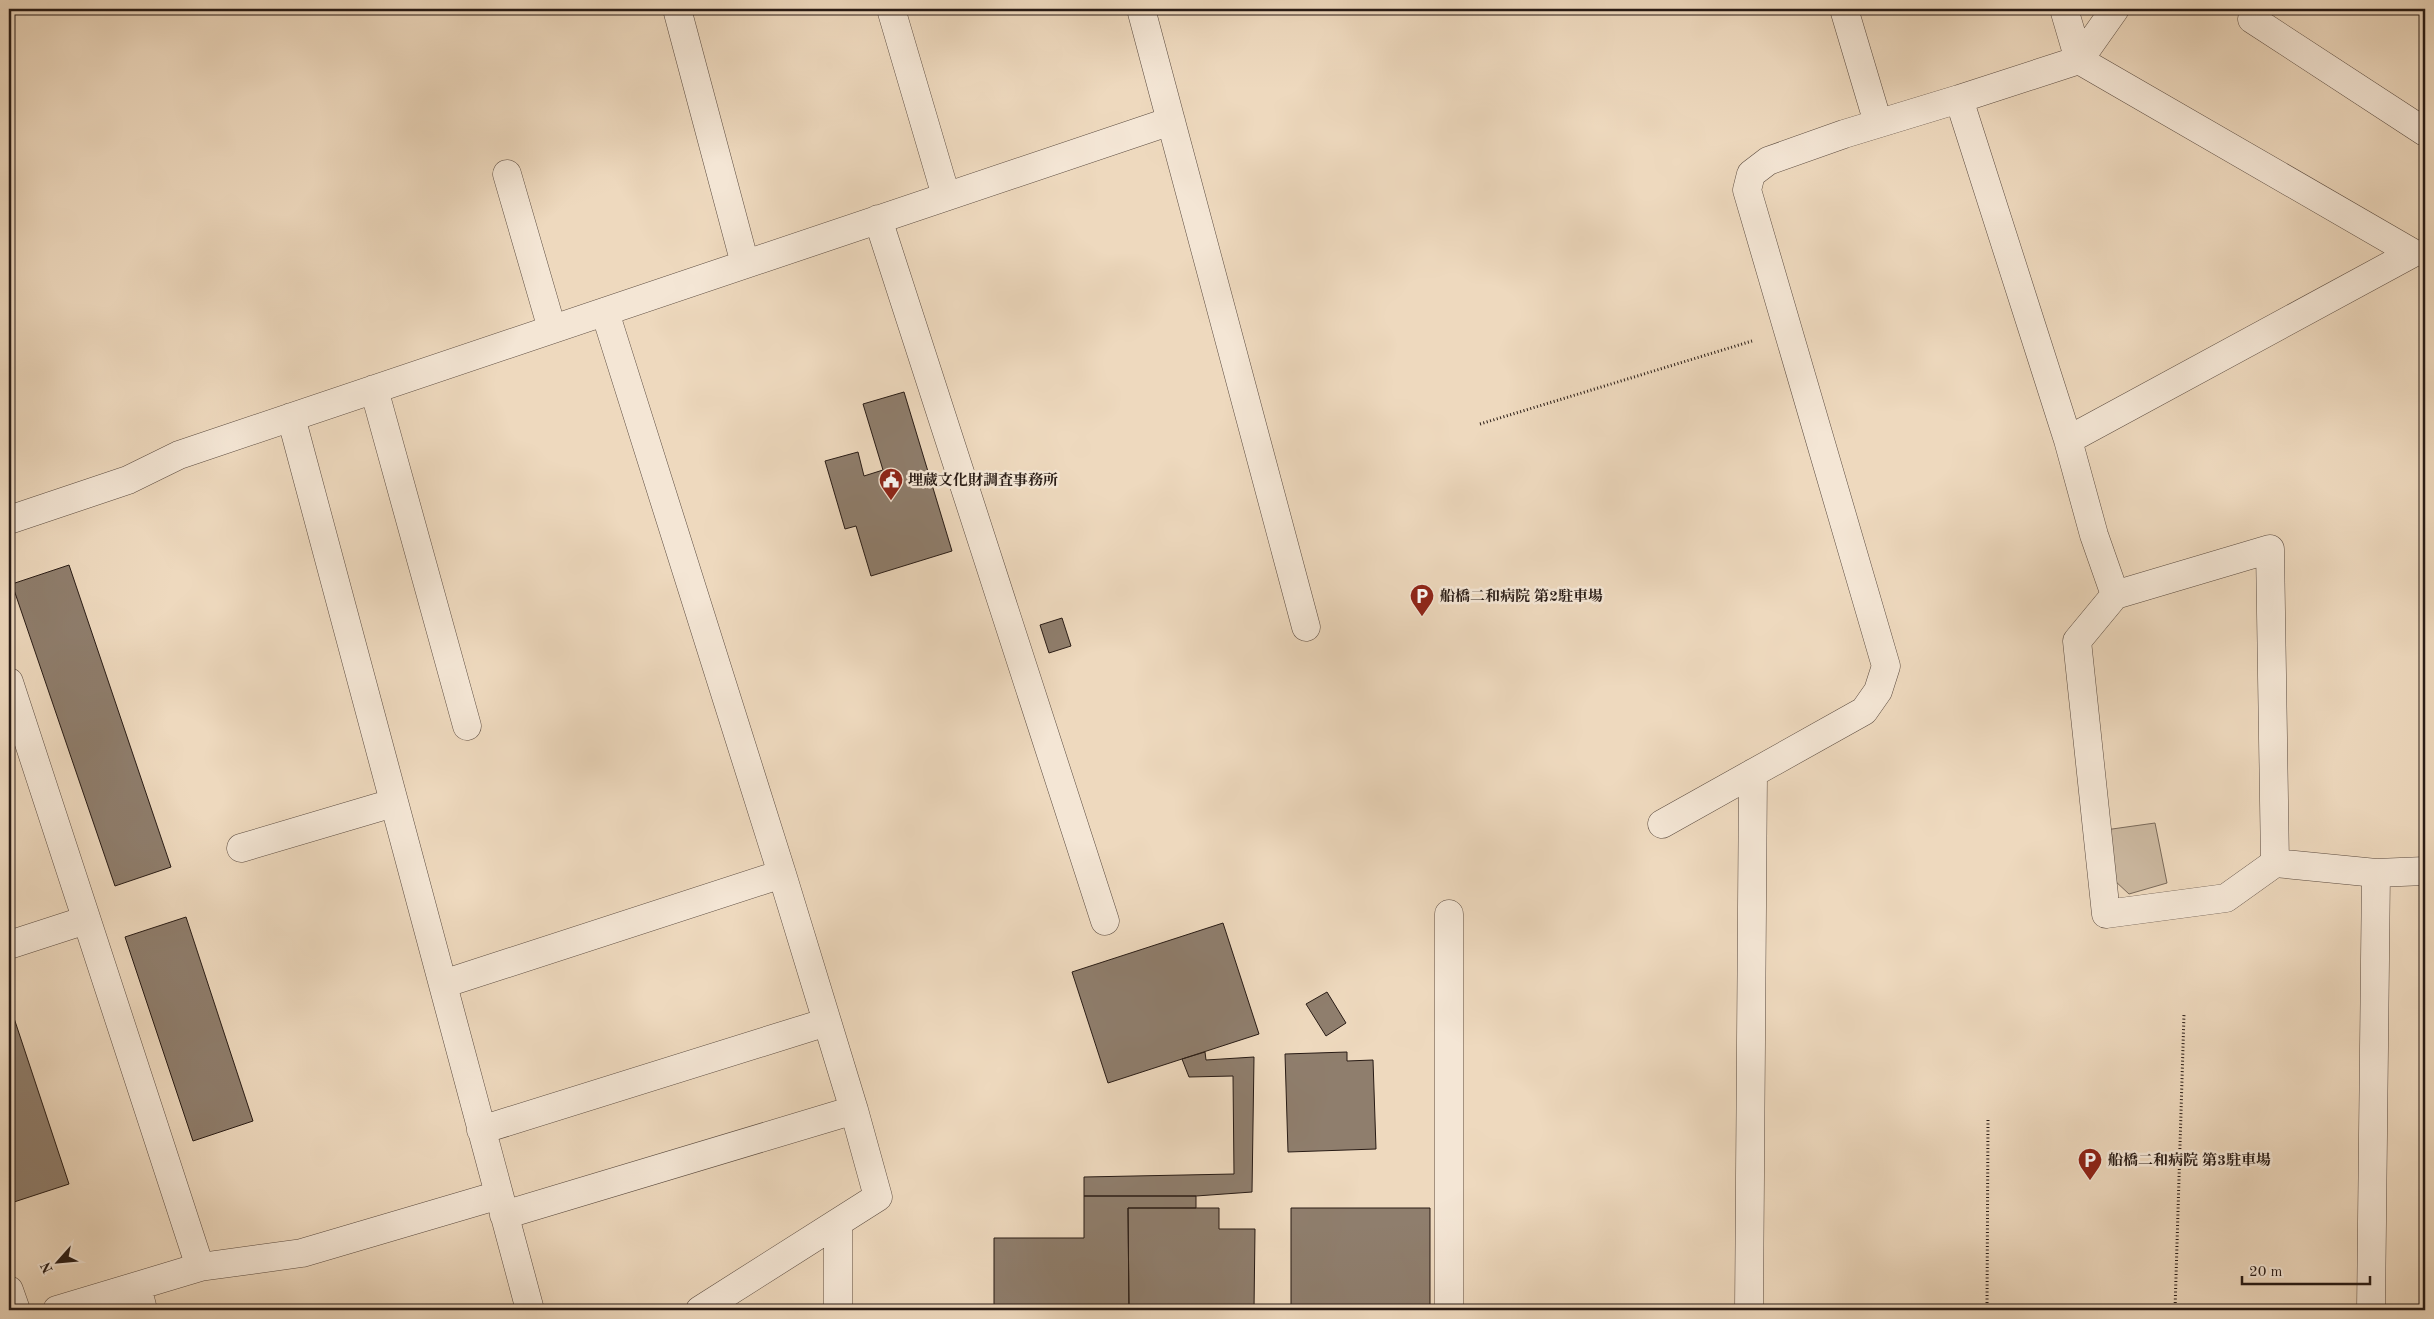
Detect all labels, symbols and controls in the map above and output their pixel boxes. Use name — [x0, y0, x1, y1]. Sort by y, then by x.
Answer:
public building icon: 埋蔵文化財調査事務所 — [878, 467, 904, 501]
place label: 埋蔵文化財調査事務所 — [908, 472, 1058, 489]
parking icon: 船橋二和病院 第2駐車場 — [1409, 583, 1435, 617]
place label: 船橋二和病院 第2駐車場 — [1440, 588, 1603, 605]
parking icon: 船橋二和病院 第3駐車場 — [2077, 1147, 2103, 1181]
place label: 船橋二和病院 第3駐車場 — [2108, 1152, 2271, 1169]
north arrow — [32, 1236, 82, 1286]
scale bar — [2242, 1254, 2369, 1286]
text: N — [39, 1259, 56, 1275]
text: 20 m — [2249, 1265, 2283, 1280]

